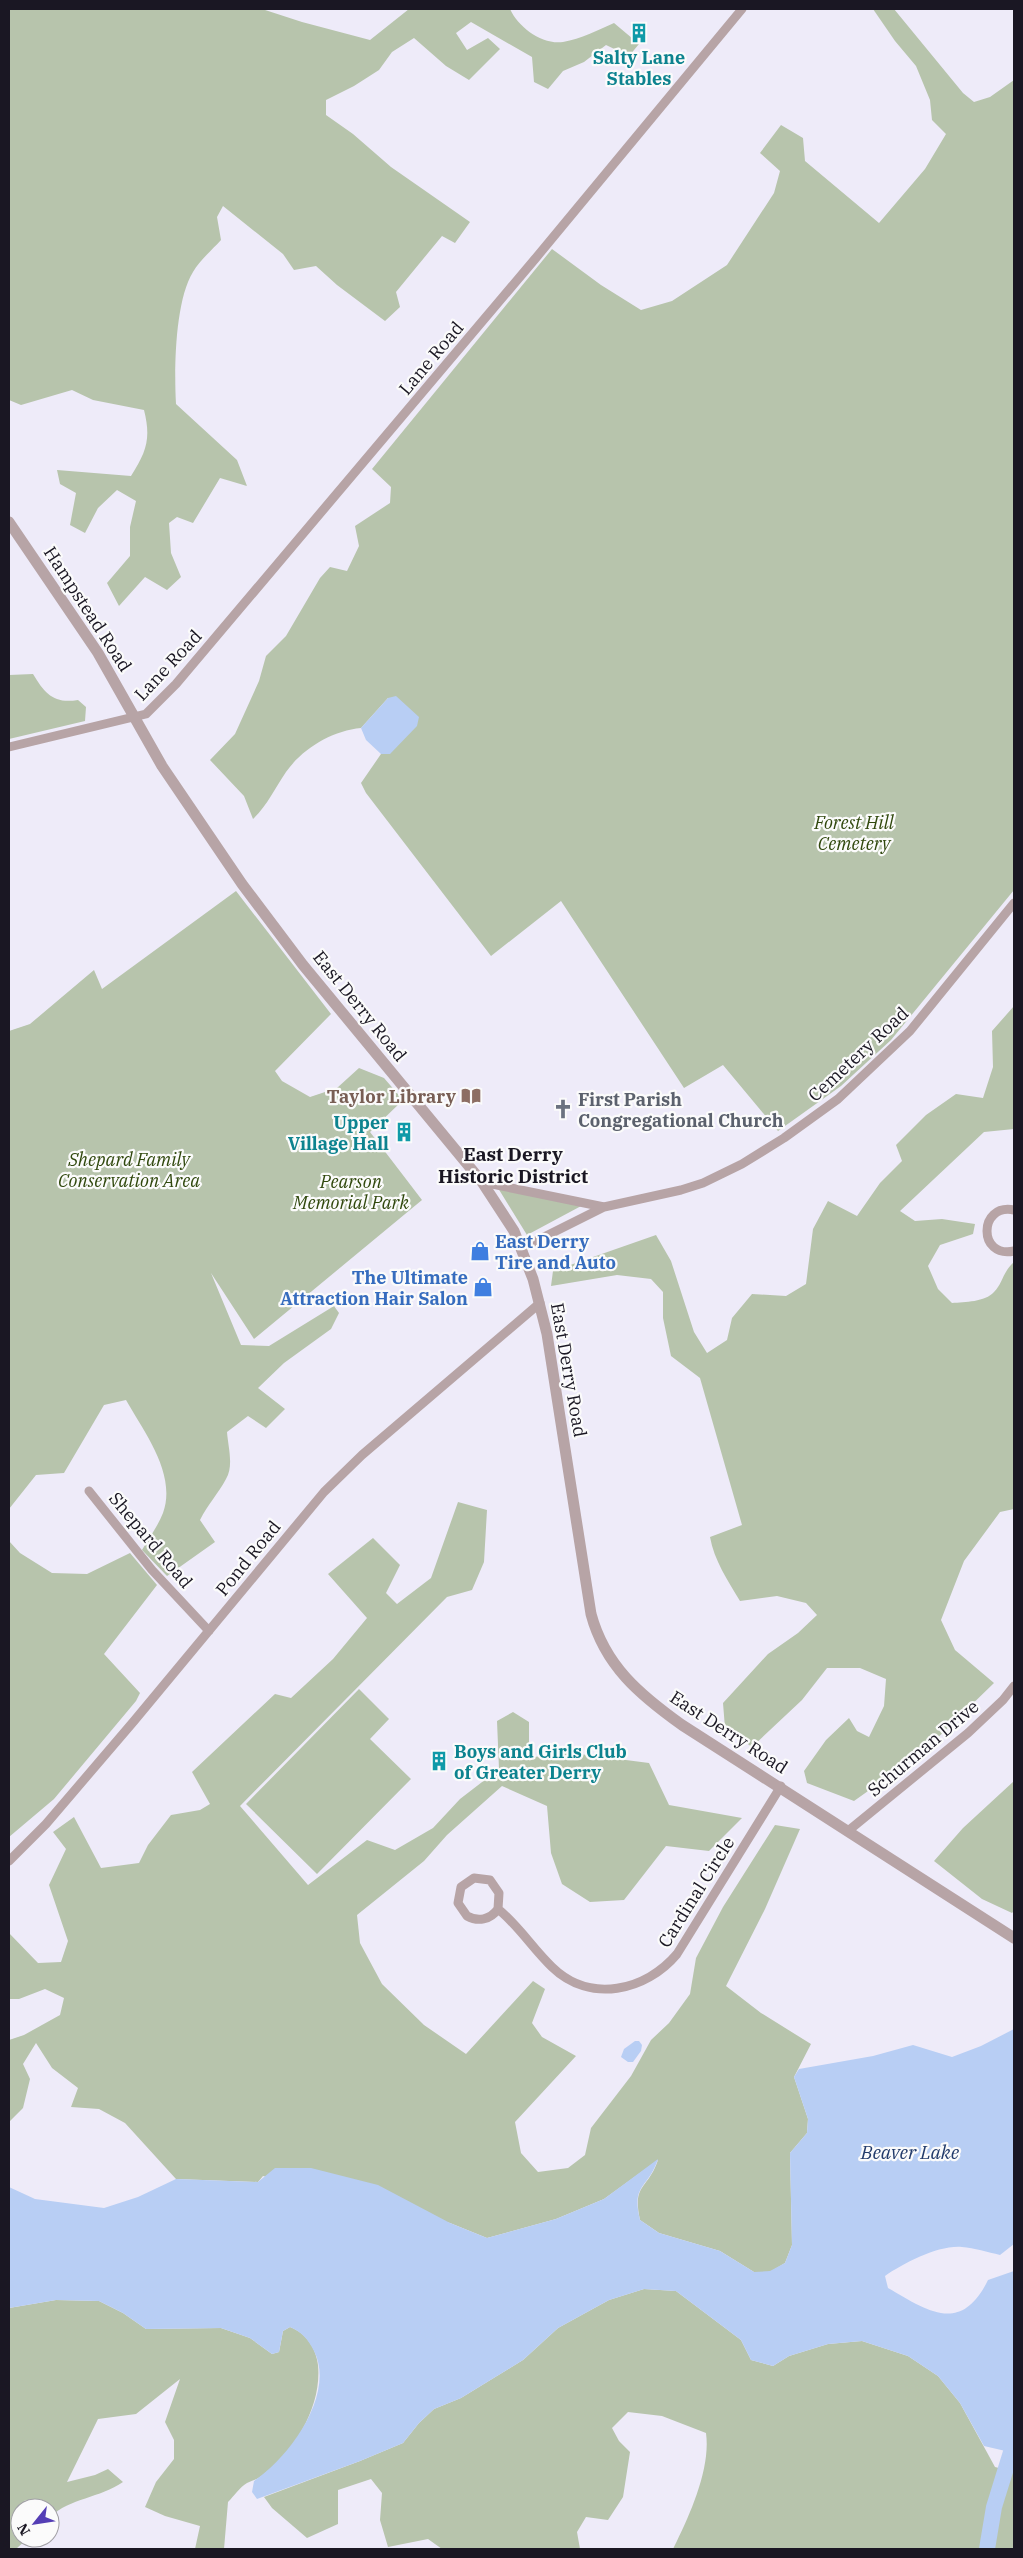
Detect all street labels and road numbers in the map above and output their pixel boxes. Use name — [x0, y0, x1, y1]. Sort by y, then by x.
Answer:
street label: Lane Road — [394, 317, 468, 399]
street label: Hampstead Road — [39, 542, 137, 676]
street label: Lane Road — [129, 625, 207, 705]
street label: East Derry Road — [308, 946, 412, 1066]
street label: Cemetery Road — [803, 1001, 913, 1106]
street label: East Derry Road — [546, 1301, 592, 1439]
street label: Shepard Road — [104, 1487, 198, 1593]
street label: Pond Road — [211, 1516, 285, 1600]
street label: East Derry Road — [666, 1685, 792, 1779]
street label: Schurman Drive — [863, 1695, 983, 1801]
street label: Cardinal Circle — [653, 1832, 739, 1952]

